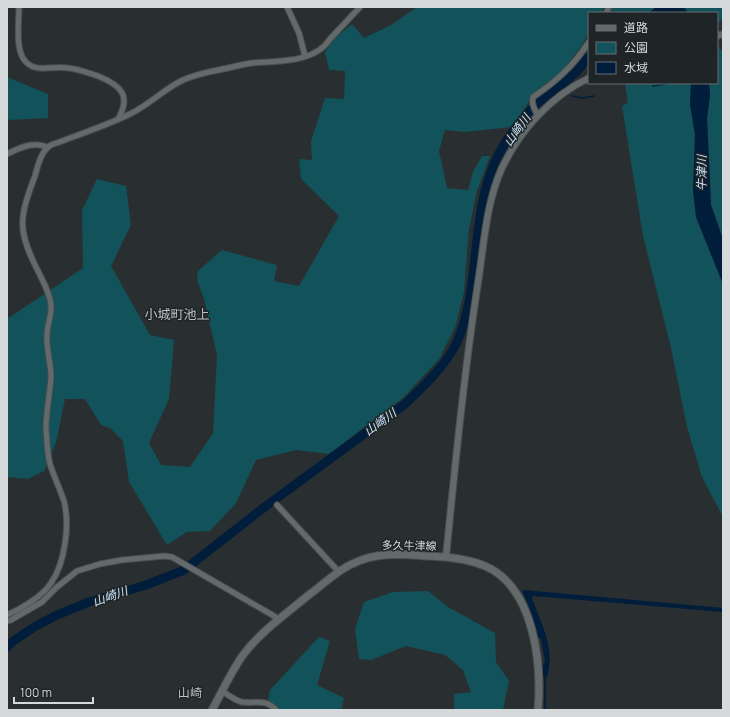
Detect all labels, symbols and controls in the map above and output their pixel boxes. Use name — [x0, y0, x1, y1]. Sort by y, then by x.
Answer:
legend — [588, 12, 718, 84]
text: 道路 — [624, 19, 648, 36]
text: 公園 — [624, 39, 648, 56]
text: 水域 — [624, 59, 648, 76]
water label: 山崎川 — [500, 109, 536, 150]
water label: 牛津川 — [693, 153, 710, 191]
district label: 小城町池上 — [144, 305, 210, 323]
water label: 山崎川 — [360, 403, 401, 439]
street label: 多久牛津線 — [381, 537, 437, 553]
water label: 山崎川 — [90, 581, 132, 610]
scale bar — [14, 679, 93, 705]
text: 100 m — [20, 684, 52, 701]
district label: 山崎 — [178, 684, 202, 701]

